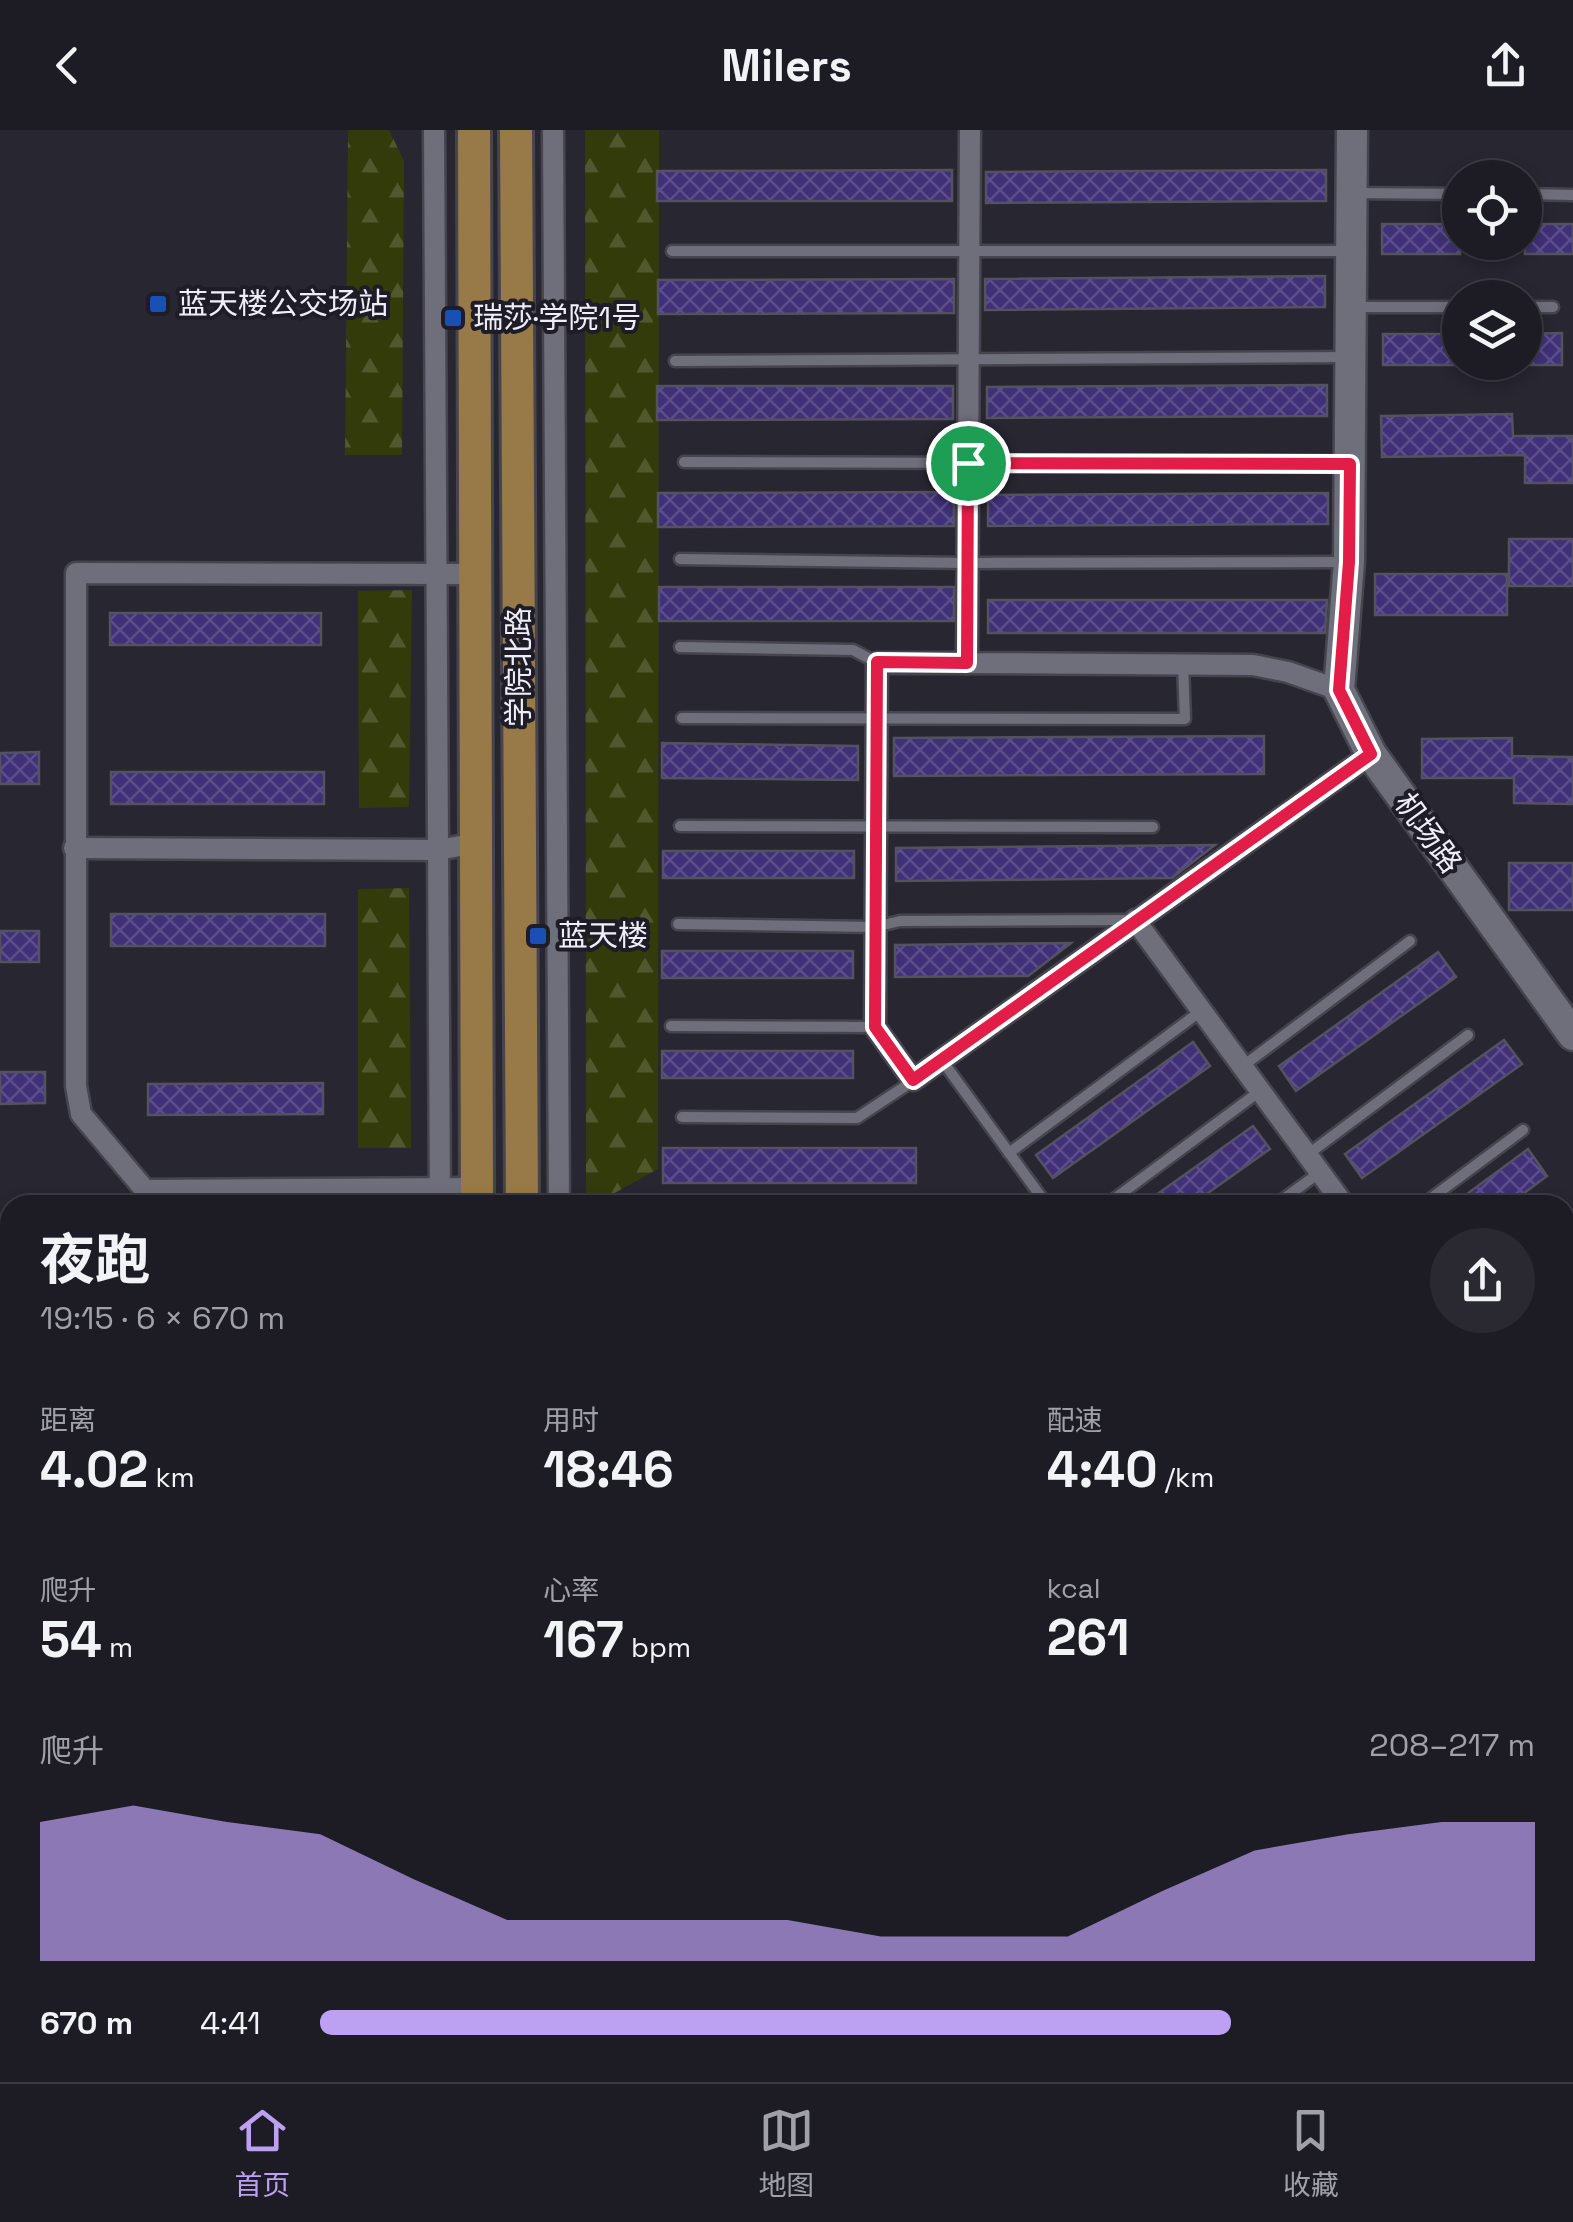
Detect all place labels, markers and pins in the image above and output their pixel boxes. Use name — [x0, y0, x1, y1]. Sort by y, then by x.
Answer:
place label: 蓝天楼公交场站 — [178, 284, 388, 323]
marker: 蓝天楼公交场站 — [147, 293, 169, 315]
place label: 瑞莎·学院1号 — [473, 298, 641, 337]
marker: 瑞莎·学院1号 — [442, 307, 464, 329]
pin — [926, 421, 1011, 506]
place label: 蓝天楼 — [558, 916, 648, 955]
marker: 蓝天楼 — [527, 925, 549, 947]

